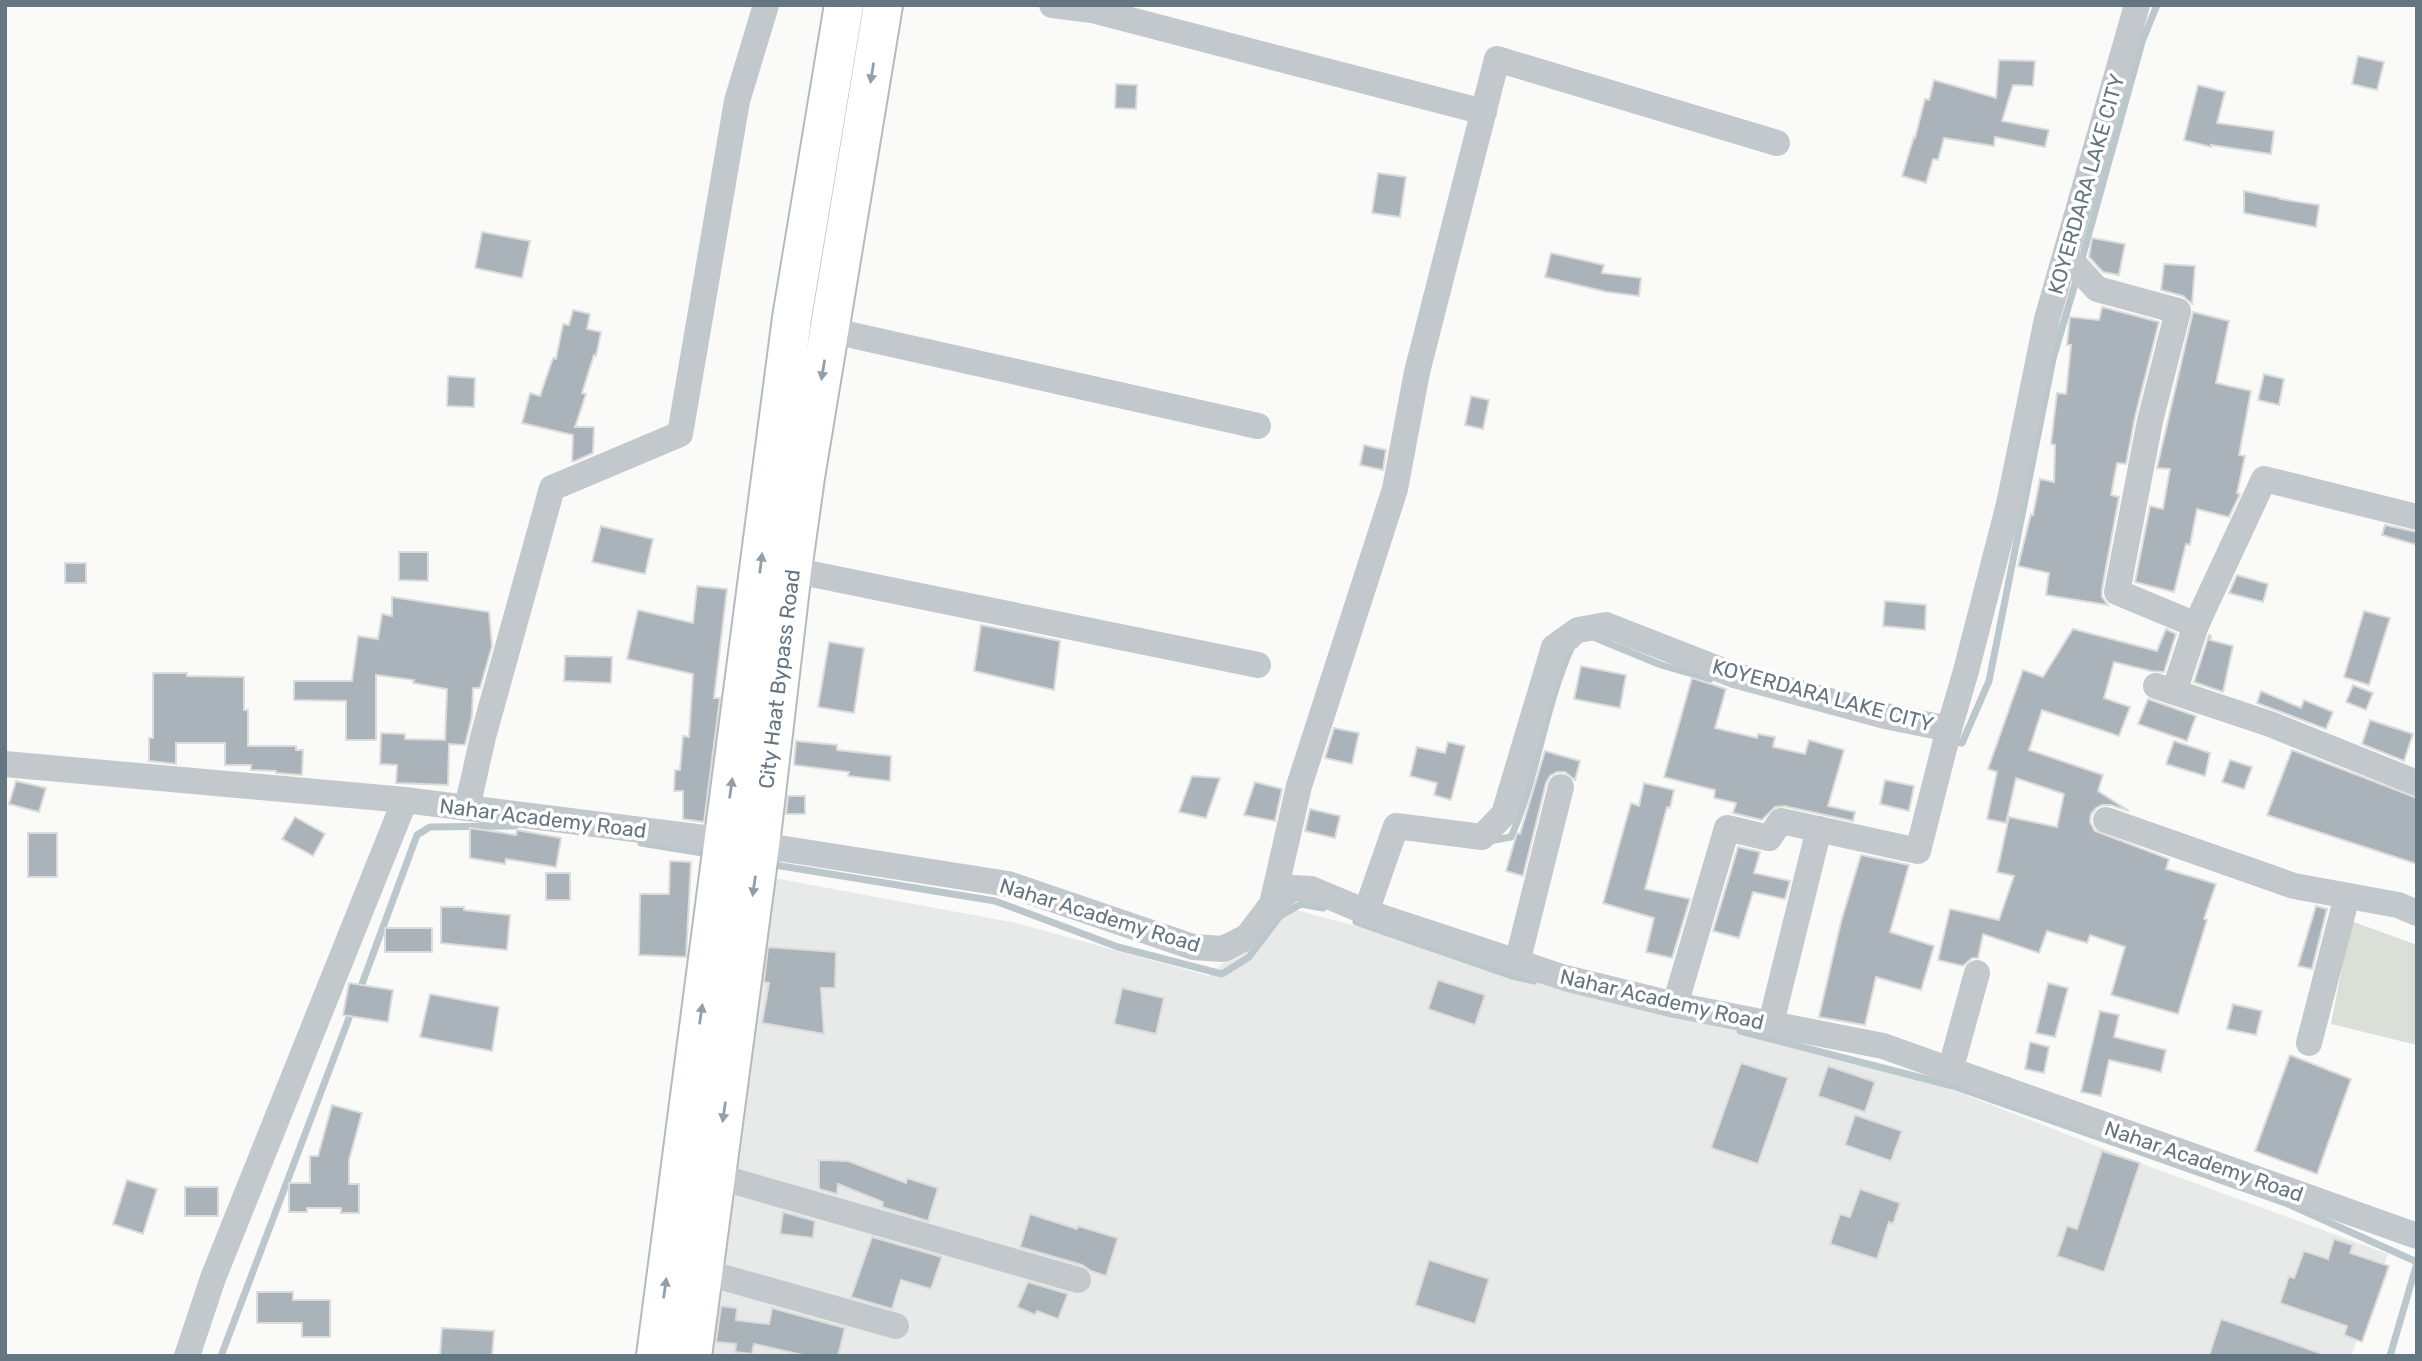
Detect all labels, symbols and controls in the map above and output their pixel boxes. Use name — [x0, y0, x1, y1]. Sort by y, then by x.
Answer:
one-way arrow — [866, 62, 877, 84]
street label: KOYERDARA LAKE CITY — [2043, 71, 2129, 297]
one-way arrow — [817, 359, 828, 381]
one-way arrow — [756, 552, 767, 574]
street label: City Haat Bypass Road — [753, 568, 805, 790]
street label: KOYERDARA LAKE CITY — [1710, 653, 1936, 737]
one-way arrow — [726, 777, 737, 799]
street label: Nahar Academy Road — [438, 793, 648, 843]
street label: Nahar Academy Road — [997, 873, 1203, 957]
one-way arrow — [749, 876, 760, 898]
street label: Nahar Academy Road — [1558, 963, 1766, 1035]
one-way arrow — [696, 1003, 707, 1025]
one-way arrow — [719, 1101, 730, 1123]
street label: Nahar Academy Road — [2101, 1115, 2307, 1207]
one-way arrow — [660, 1277, 671, 1299]

